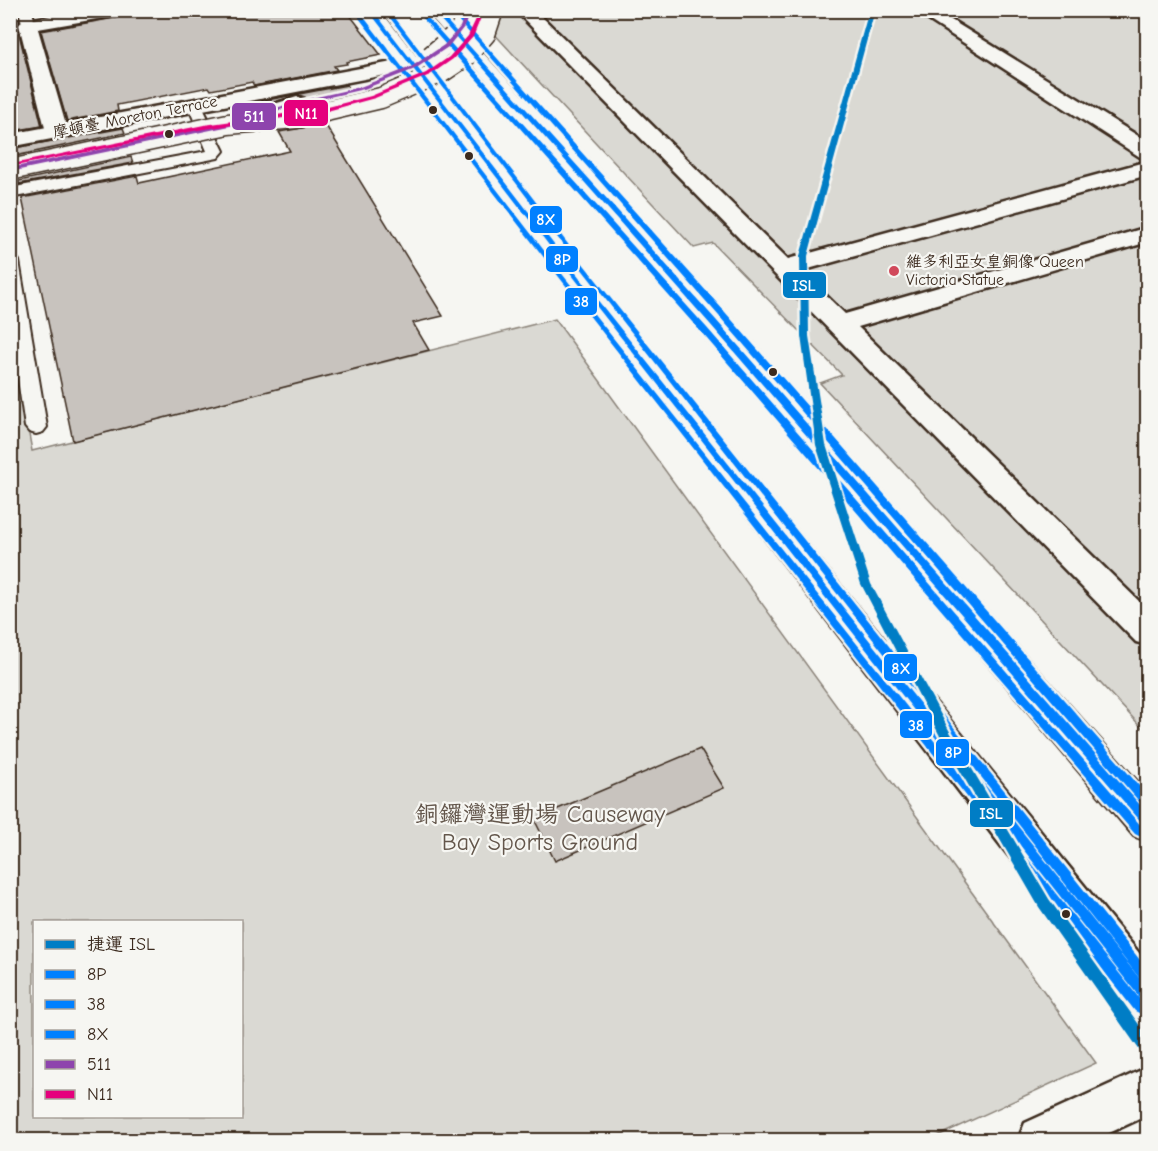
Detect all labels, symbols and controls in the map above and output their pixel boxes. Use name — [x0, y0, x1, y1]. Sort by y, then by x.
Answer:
street label: 摩頓臺 Moreton Terrace — [51, 92, 219, 142]
line badge: N11 — [283, 99, 329, 127]
line badge: 511 — [231, 102, 277, 131]
unlabelled marker — [427, 104, 439, 116]
text: N11 — [294, 105, 318, 123]
text: 511 — [243, 108, 265, 126]
unlabelled marker — [163, 128, 175, 140]
unlabelled marker — [463, 150, 475, 162]
line badge: 8X — [529, 205, 563, 234]
text: 8X — [536, 211, 556, 229]
line badge: 8P — [545, 245, 579, 273]
text: 8P — [553, 251, 571, 269]
place label: 維多利亞女皇銅像 Queen Victoria Statue — [906, 253, 1084, 289]
marker: 維多利亞女皇銅像 Queen Victoria Statue — [887, 264, 901, 278]
line badge: ISL — [782, 271, 827, 299]
text: ISL — [792, 277, 816, 295]
line badge: 38 — [564, 287, 598, 316]
text: 38 — [573, 293, 589, 311]
unlabelled marker — [767, 366, 779, 378]
line badge: 8X — [883, 653, 918, 682]
text: 8X — [891, 660, 911, 678]
line badge: 38 — [899, 710, 933, 739]
text: 38 — [908, 717, 924, 735]
line badge: 8P — [935, 738, 970, 767]
text: 8P — [944, 744, 962, 762]
line badge: ISL — [969, 799, 1014, 828]
park label: 銅鑼灣運動場 Causeway Bay Sports Ground — [415, 800, 665, 856]
text: ISL — [979, 805, 1003, 823]
unlabelled marker — [1060, 908, 1072, 920]
legend — [33, 920, 243, 1118]
text: 捷運 ISL — [87, 934, 155, 955]
text: 8P — [87, 964, 106, 985]
text: 38 — [87, 994, 105, 1015]
text: 8X — [87, 1024, 109, 1045]
text: 511 — [87, 1054, 111, 1075]
text: N11 — [87, 1084, 113, 1105]

